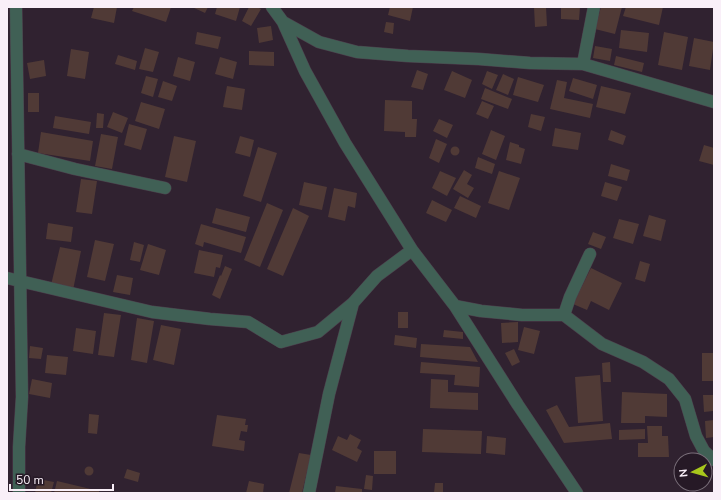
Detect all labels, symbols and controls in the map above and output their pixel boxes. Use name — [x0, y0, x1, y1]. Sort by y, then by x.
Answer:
north arrow — [673, 452, 713, 492]
scale bar — [10, 466, 113, 492]
text: N — [676, 468, 691, 478]
text: 50 m — [16, 472, 44, 488]

